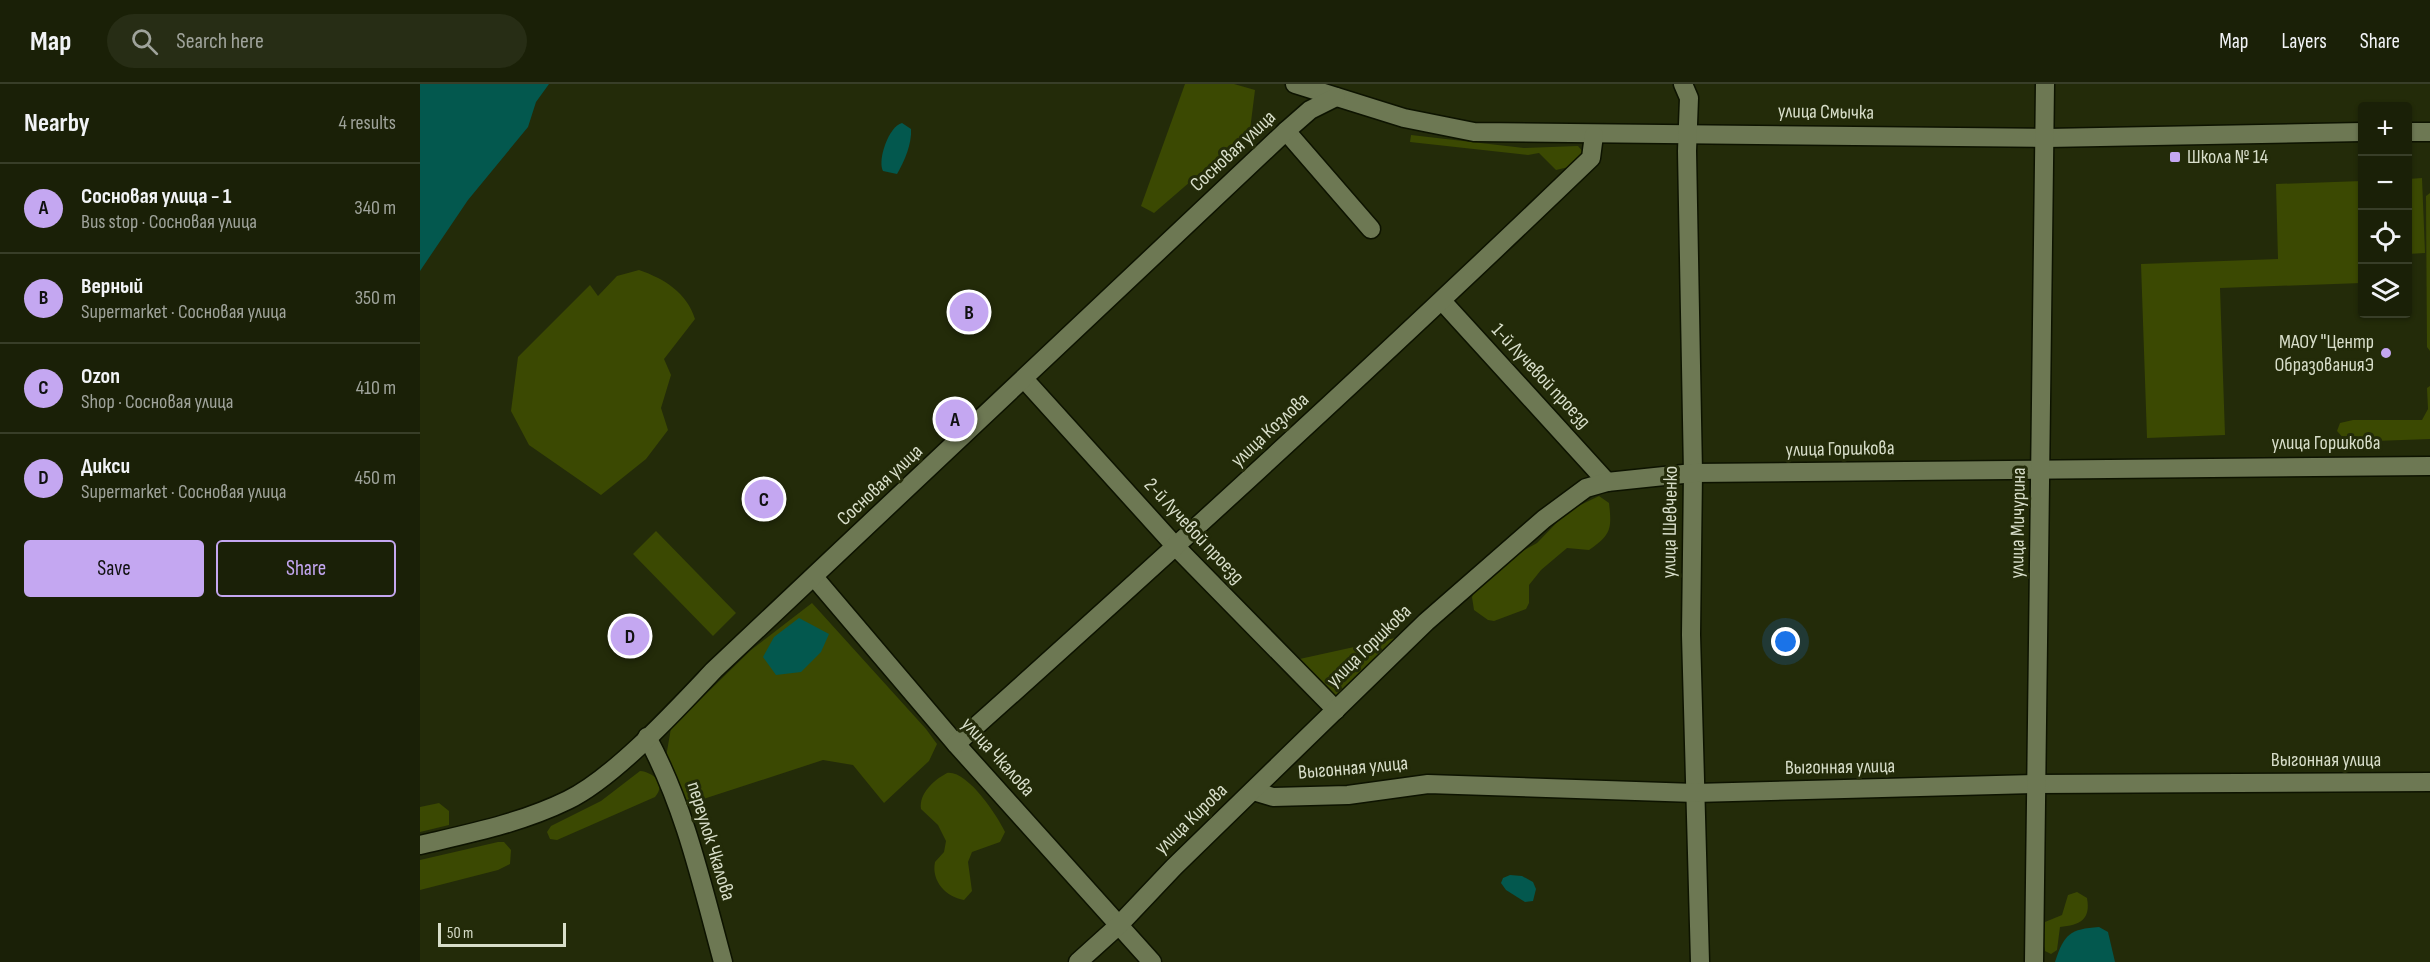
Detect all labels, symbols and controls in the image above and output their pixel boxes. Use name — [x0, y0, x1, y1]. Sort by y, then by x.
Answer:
search box — [107, 14, 527, 68]
text: Map — [30, 25, 71, 58]
icon: search — [128, 25, 161, 58]
text: Search here — [176, 28, 264, 55]
text: Map — [2219, 29, 2248, 54]
text: Layers — [2281, 29, 2327, 54]
text: Share — [2360, 29, 2400, 54]
street label: улица Смычка — [1778, 99, 1874, 125]
map controls — [2358, 102, 2412, 318]
button: + — [2358, 102, 2412, 156]
street label: Сосновая улица — [1185, 105, 1281, 197]
text: Nearby — [24, 108, 90, 139]
text: 4 results — [339, 111, 396, 135]
place label: Школа № 14 — [2187, 145, 2268, 169]
marker: Школа № 14 — [2168, 150, 2182, 164]
button: − — [2358, 156, 2412, 210]
text: Сосновая улица - 1 — [81, 183, 231, 210]
text: A — [39, 196, 48, 220]
text: 340 m — [354, 196, 396, 220]
text: Bus stop · Сосновая улица — [81, 210, 257, 234]
button: locate — [2358, 210, 2412, 264]
button: layers — [2358, 264, 2412, 318]
text: Верный — [81, 273, 143, 300]
text: B — [39, 286, 48, 310]
text: 350 m — [355, 286, 396, 310]
pin: B — [950, 290, 988, 334]
text: Supermarket · Сосновая улица — [81, 300, 286, 324]
street label: 1-й Лучевой проезд — [1486, 319, 1596, 433]
place label: МАОУ "Центр ОбразованияЭ — [2274, 330, 2374, 377]
marker: МАОУ "Центр ОбразованияЭ — [2379, 346, 2393, 360]
text: Ozon — [81, 363, 120, 390]
text: C — [38, 376, 49, 400]
text: 410 m — [356, 376, 396, 400]
street label: улица Козлова — [1226, 388, 1314, 472]
text: Shop · Сосновая улица — [81, 390, 233, 414]
pin: A — [936, 396, 974, 442]
street label: улица Горшкова — [2271, 431, 2381, 455]
street label: улица Горшкова — [1785, 436, 1895, 462]
street label: Сосновая улица — [832, 439, 928, 531]
text: Дикси — [81, 453, 130, 480]
text: D — [38, 466, 49, 490]
text: 450 m — [355, 466, 396, 490]
street label: улица Шевченко — [1657, 466, 1683, 578]
street label: улица Мичурина — [2005, 467, 2031, 579]
street label: 2-й Лучевой проезд — [1139, 473, 1249, 589]
pin: C — [744, 476, 784, 522]
text: Supermarket · Сосновая улица — [81, 480, 286, 504]
button: Save — [24, 540, 204, 597]
button: Share — [216, 540, 396, 597]
street label: улица Горшкова — [1321, 599, 1417, 693]
pin: D — [610, 614, 650, 658]
your location — [1771, 627, 1800, 656]
street label: улица Чкалова — [956, 712, 1040, 802]
street label: Выгонная улица — [2271, 748, 2381, 772]
street label: Выгонная улица — [1297, 751, 1409, 785]
street label: Выгонная улица — [1785, 754, 1895, 780]
street label: улица Кирова — [1150, 778, 1232, 860]
street label: переулок Чкалова — [682, 779, 740, 903]
scale bar — [438, 920, 566, 948]
text: 50 m — [447, 924, 473, 943]

